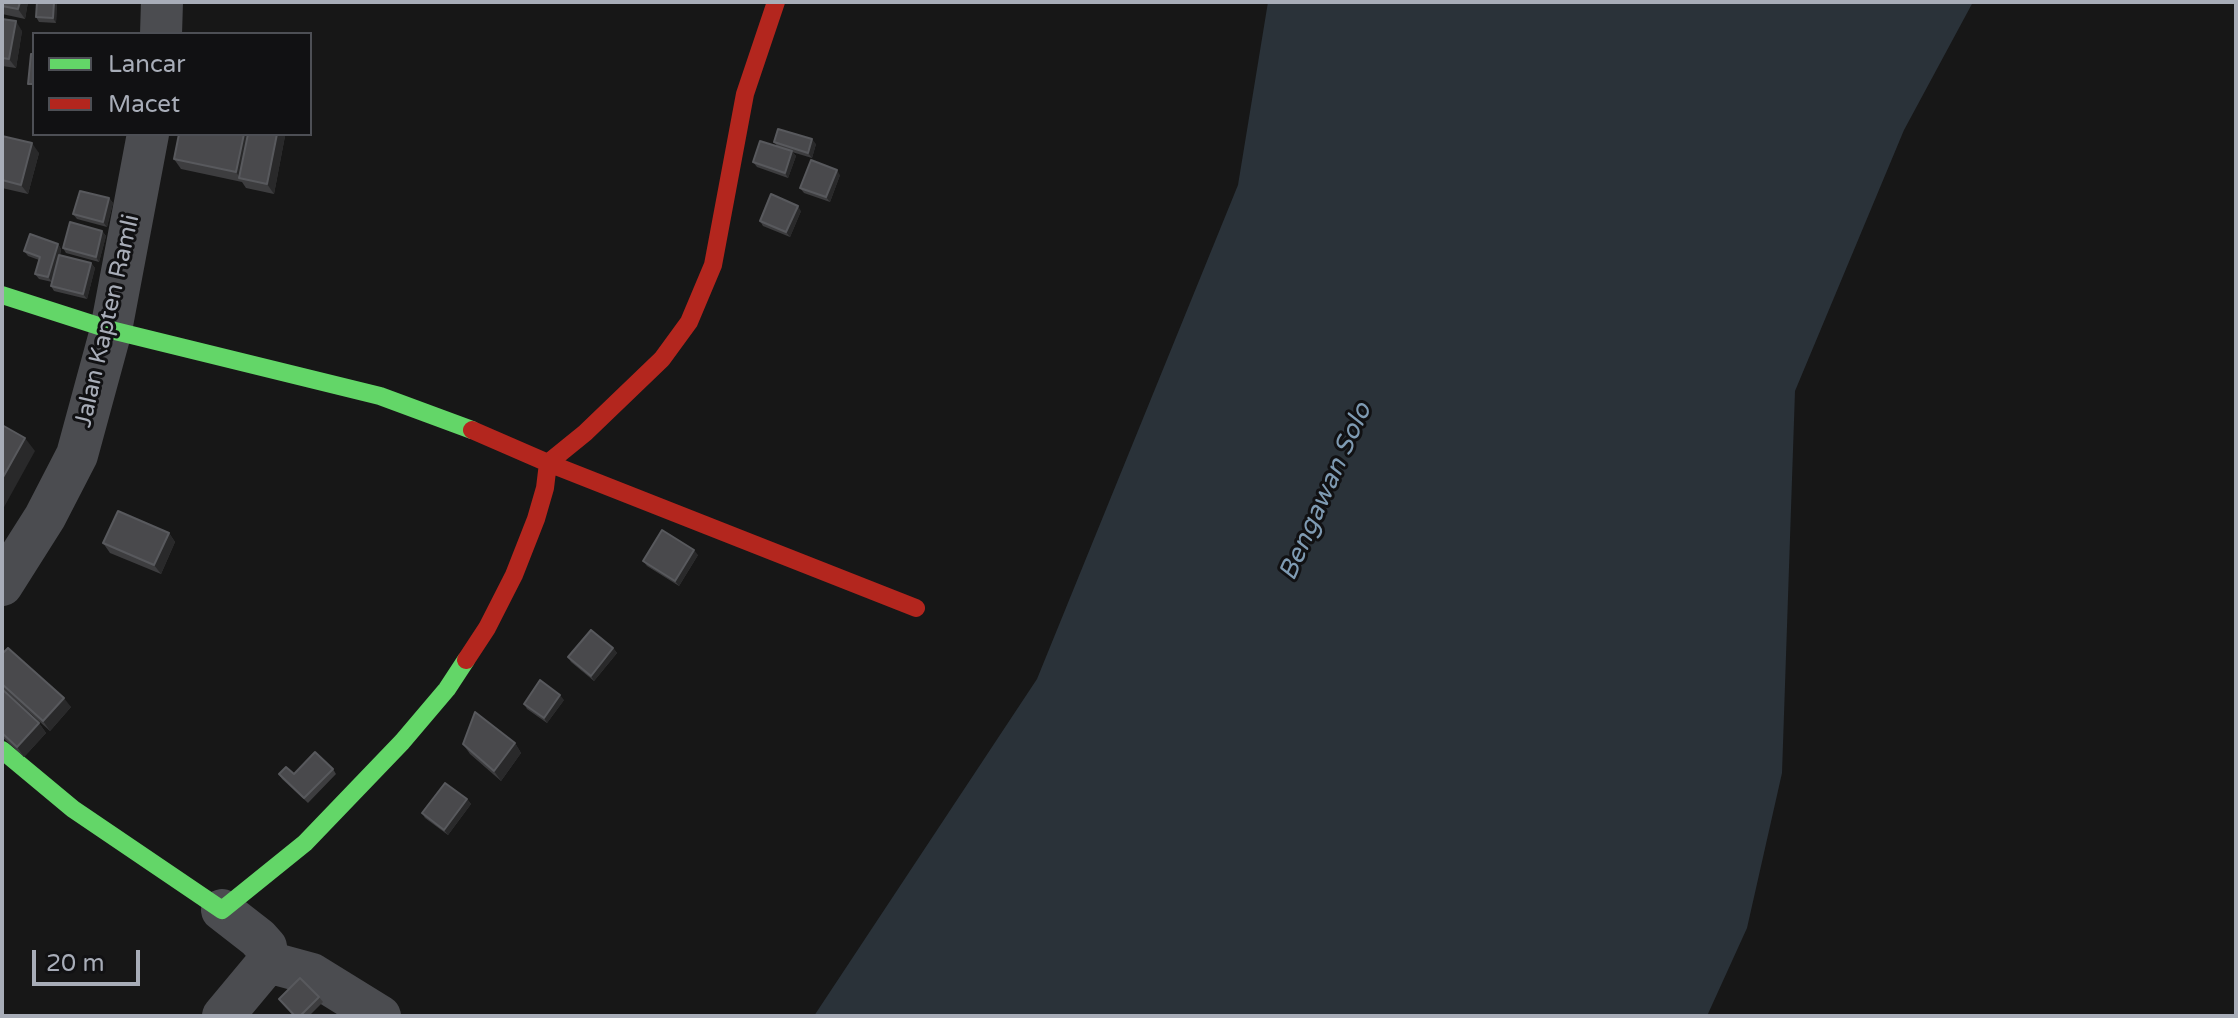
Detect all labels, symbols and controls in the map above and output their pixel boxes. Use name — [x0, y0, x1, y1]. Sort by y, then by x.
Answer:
legend — [32, 32, 312, 136]
text: Lancar — [108, 50, 185, 79]
text: Macet — [108, 90, 180, 119]
street label: Jalan Kapten Ramli — [69, 212, 147, 430]
water label: Bengawan Solo — [1273, 398, 1379, 586]
scale bar — [36, 934, 144, 984]
text: 20 m — [46, 949, 104, 978]

